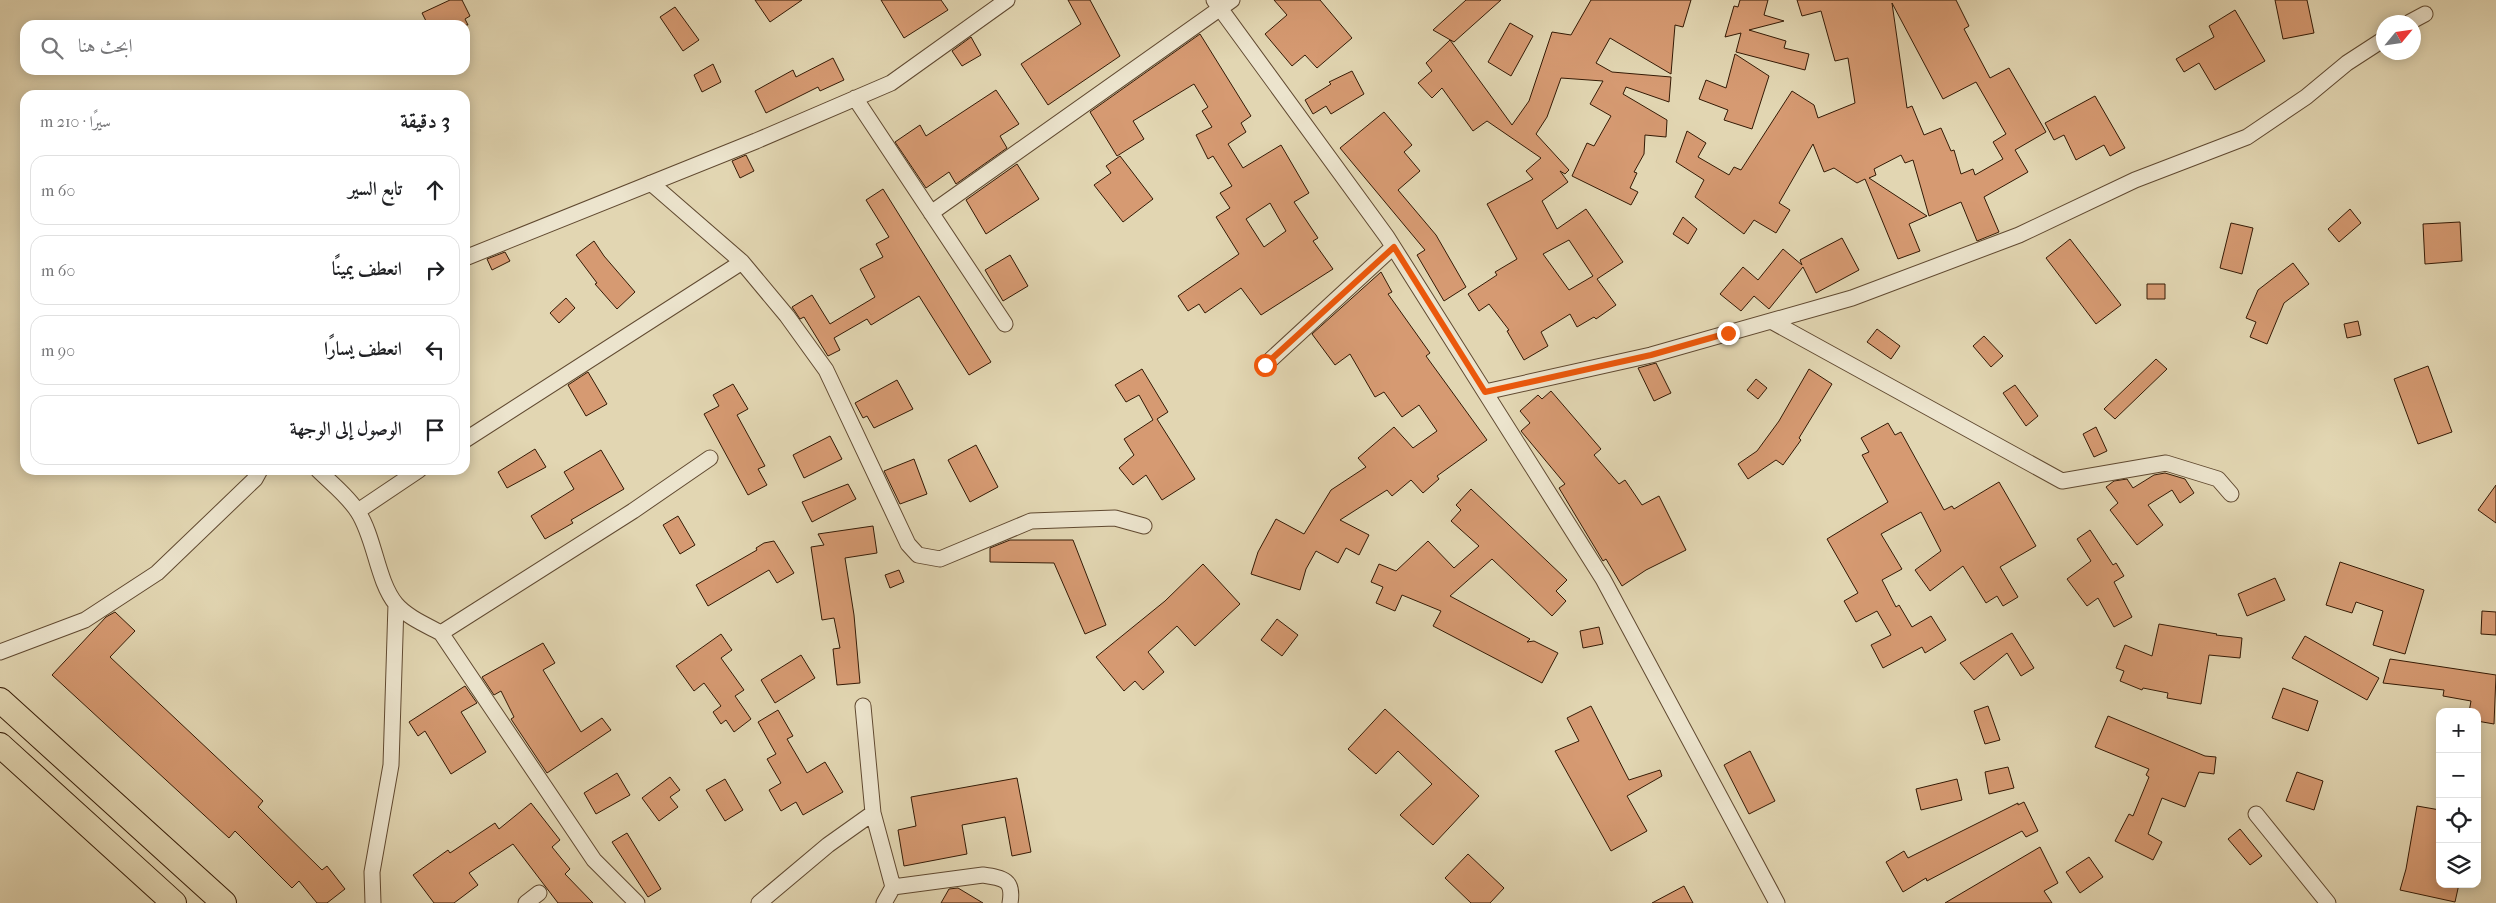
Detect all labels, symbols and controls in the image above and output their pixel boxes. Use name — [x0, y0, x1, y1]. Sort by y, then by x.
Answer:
north arrow — [2376, 15, 2421, 60]
search box — [20, 20, 470, 75]
icon: search — [38, 34, 66, 62]
text: ابحث هنا — [78, 35, 133, 57]
text: 3 دقيقة — [400, 109, 450, 133]
text: سيرًا · 210 m — [40, 112, 111, 131]
icon: ahead — [421, 176, 449, 204]
text: تابع السير — [348, 178, 402, 200]
text: 60 m — [41, 181, 75, 200]
icon: right — [421, 256, 449, 284]
text: انعطف يمينًا — [332, 258, 402, 280]
text: 60 m — [41, 261, 75, 280]
route end — [1717, 322, 1740, 345]
icon: left — [421, 336, 449, 364]
text: انعطف يسارًا — [324, 338, 402, 360]
text: 90 m — [41, 341, 75, 360]
route start — [1254, 354, 1277, 377]
icon: arrive — [421, 416, 449, 444]
text: الوصول إلى الوجهة — [290, 418, 402, 440]
map controls — [2436, 708, 2481, 888]
button: + — [2436, 708, 2481, 753]
button: − — [2436, 753, 2481, 798]
button: locate — [2436, 798, 2481, 843]
button: layers — [2436, 843, 2481, 888]

